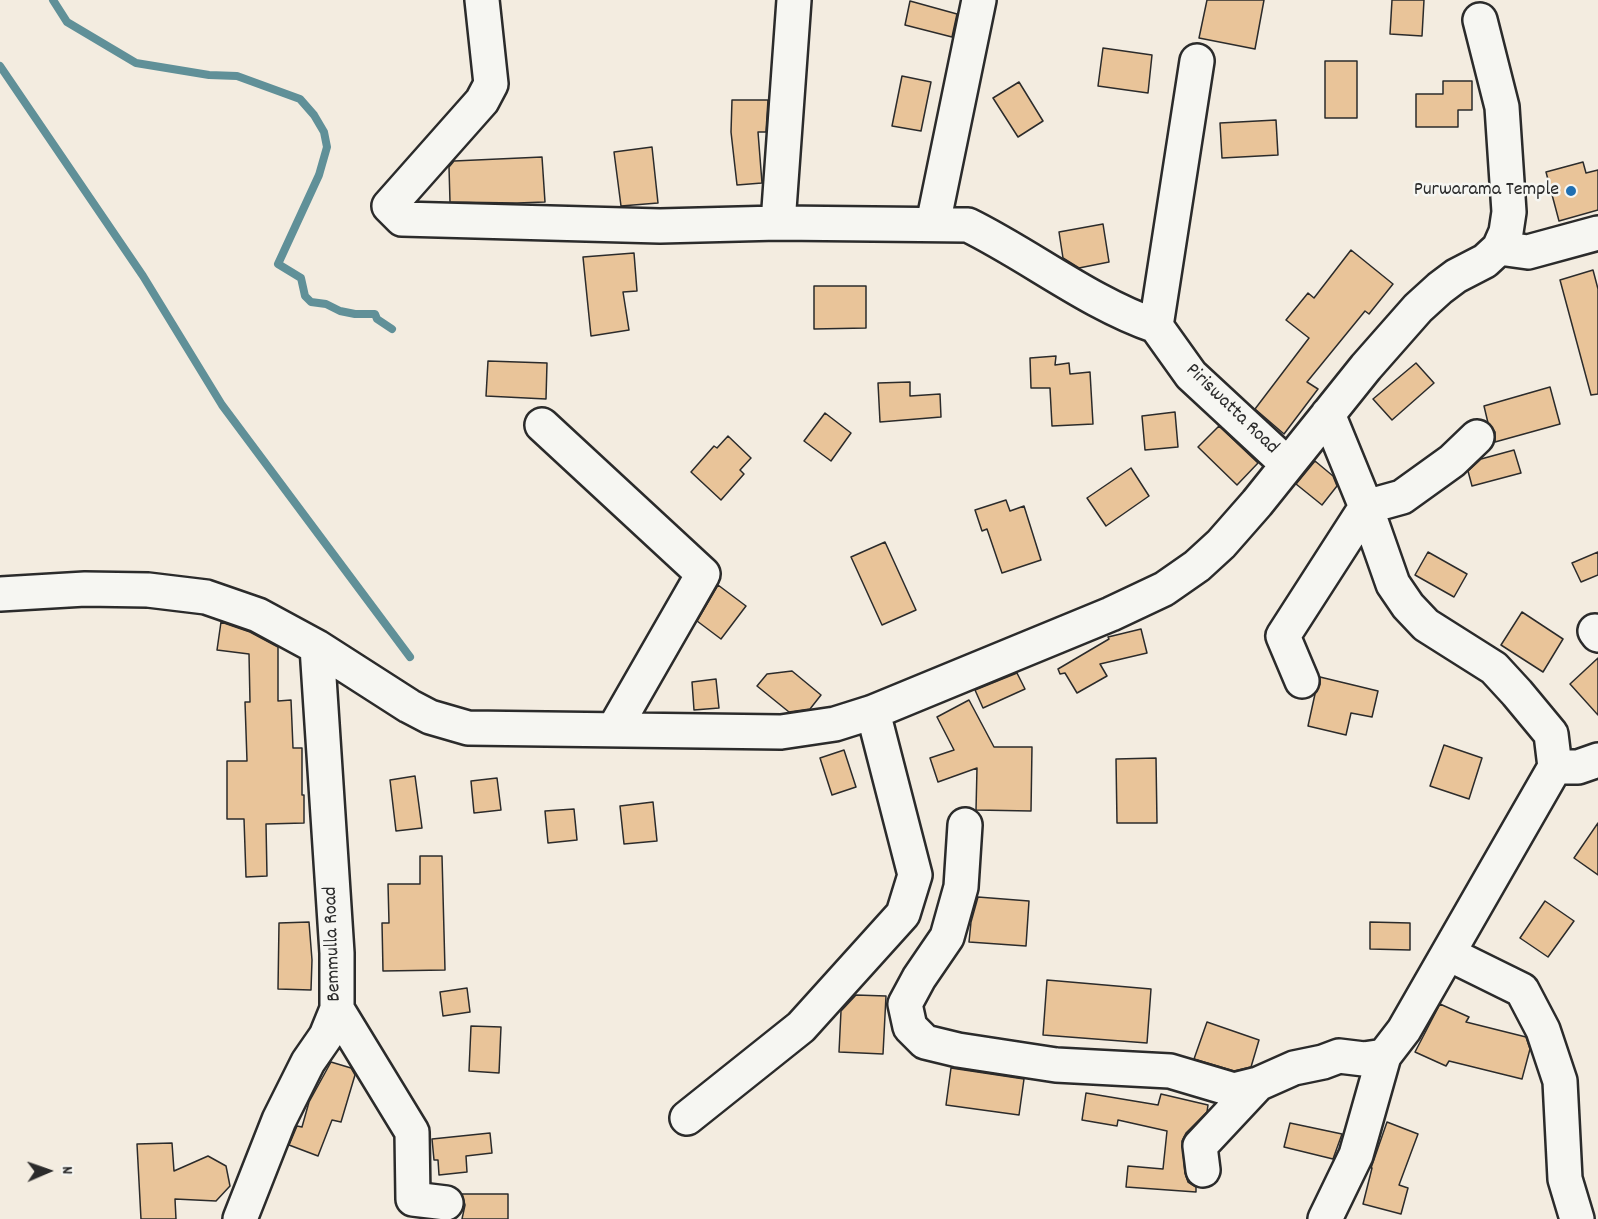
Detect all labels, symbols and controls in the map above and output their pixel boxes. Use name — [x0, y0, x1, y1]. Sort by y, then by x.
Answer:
place label: Purwarama Temple — [1414, 179, 1559, 203]
marker: Purwarama Temple — [1564, 184, 1578, 198]
street label: Piriswatta Road — [1179, 359, 1283, 461]
street label: Bemmulla Road — [320, 886, 348, 1002]
north arrow — [18, 1141, 78, 1201]
text: N — [55, 1166, 78, 1175]

